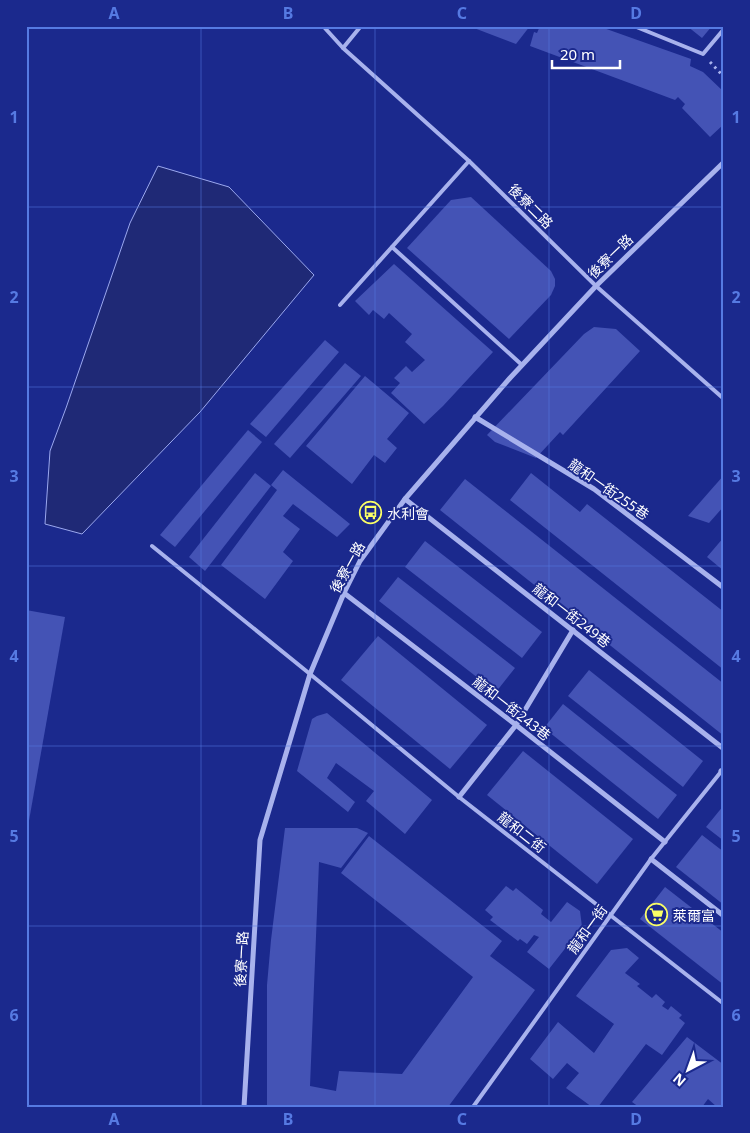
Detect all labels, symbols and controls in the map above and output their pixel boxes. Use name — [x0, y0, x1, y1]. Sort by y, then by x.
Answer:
text: A — [108, 2, 120, 24]
text: B — [283, 2, 293, 24]
text: C — [457, 2, 467, 24]
text: D — [630, 2, 642, 24]
scale bar — [552, 38, 620, 70]
text: 20 m — [560, 44, 595, 64]
text: 1 — [9, 106, 19, 128]
text: 1 — [731, 106, 741, 128]
street label: 後寮二路 — [504, 179, 558, 233]
street label: 後寮一路 — [583, 230, 637, 282]
text: 2 — [9, 286, 19, 308]
text: 2 — [731, 286, 741, 308]
street label: 龍和一街255巷 — [565, 454, 653, 524]
text: 3 — [9, 465, 19, 487]
text: 3 — [731, 465, 741, 487]
bus stop icon: 水利會 — [359, 501, 383, 525]
place label: 水利會 — [387, 504, 429, 523]
street label: 後寮一路 — [325, 538, 369, 596]
street label: 龍和一街249巷 — [529, 579, 615, 651]
text: 4 — [9, 645, 19, 667]
text: 4 — [731, 645, 741, 667]
street label: 龍和一街243巷 — [469, 672, 555, 744]
street label: 龍和二街 — [494, 807, 550, 857]
text: 5 — [9, 825, 19, 847]
text: 5 — [731, 825, 741, 847]
street label: 龍和一街 — [563, 901, 611, 957]
supermarket icon: 萊爾富 — [645, 903, 669, 927]
place label: 萊爾富 — [673, 906, 715, 925]
street label: 後寮一路 — [230, 931, 252, 987]
text: 6 — [9, 1004, 19, 1026]
text: 6 — [731, 1004, 741, 1026]
north arrow — [662, 1046, 712, 1096]
text: N — [669, 1069, 690, 1091]
text: A — [108, 1108, 120, 1130]
text: B — [283, 1108, 293, 1130]
text: C — [457, 1108, 467, 1130]
text: D — [630, 1108, 642, 1130]

